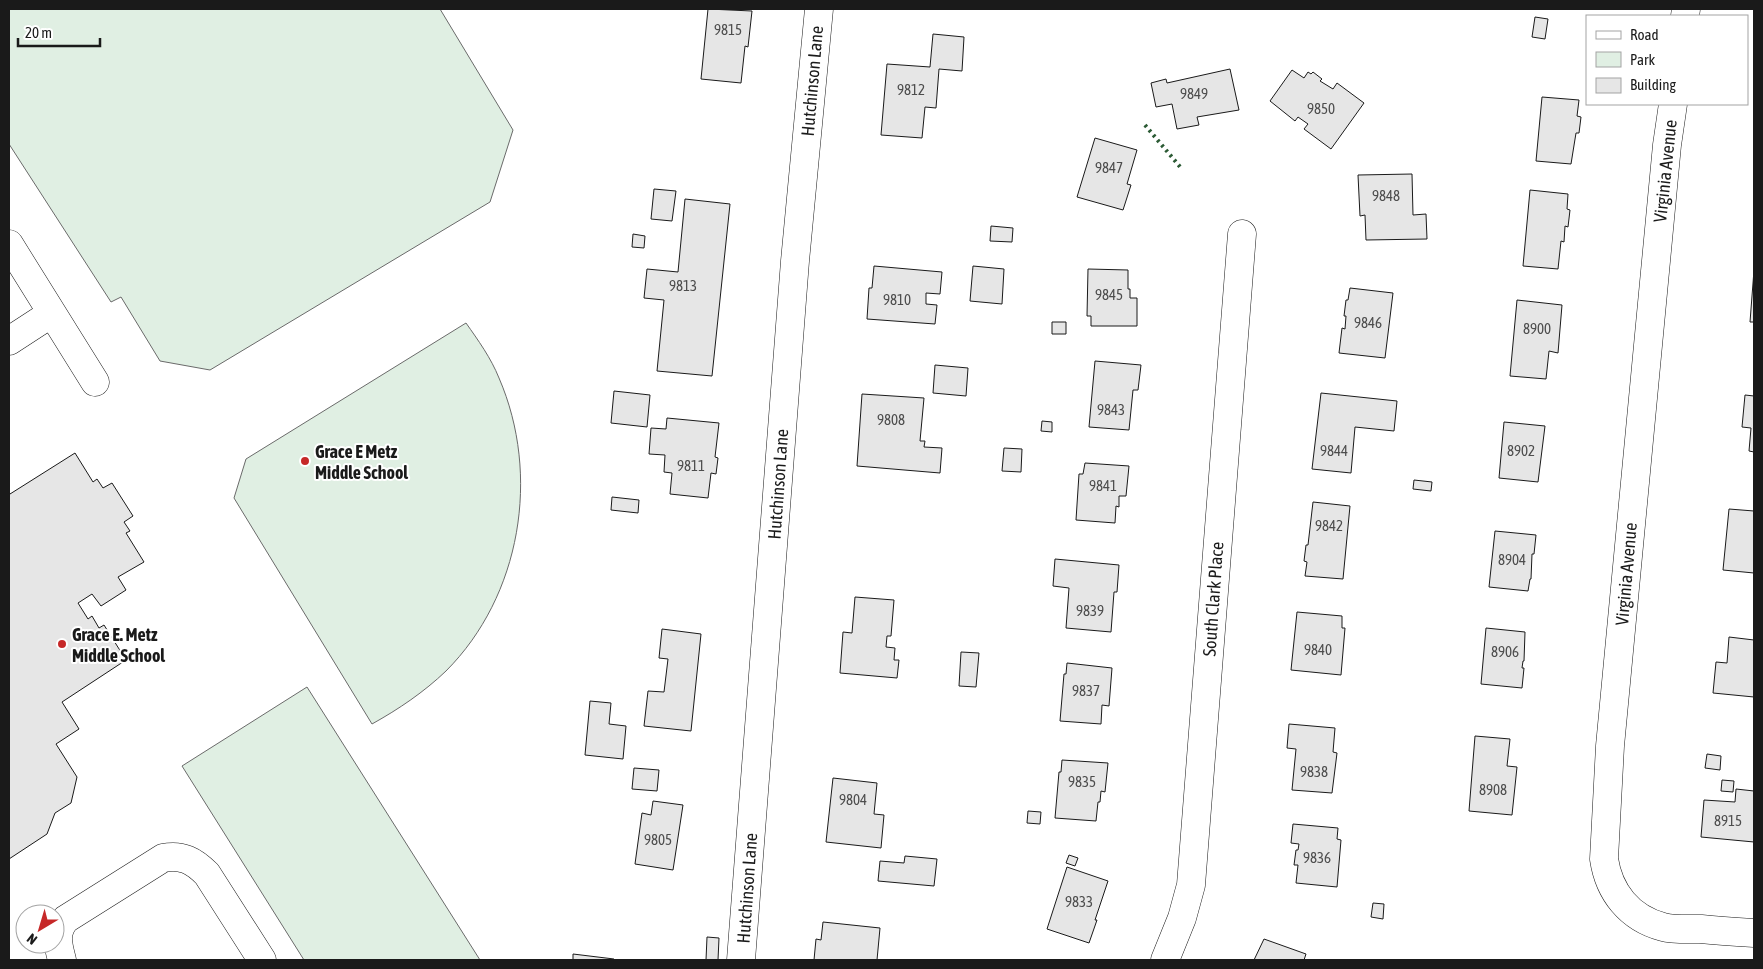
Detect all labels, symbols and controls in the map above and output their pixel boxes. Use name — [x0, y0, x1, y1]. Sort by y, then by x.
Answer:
scale bar — [18, 15, 100, 47]
legend — [1586, 15, 1748, 105]
house number: 9815 — [714, 21, 742, 38]
text: 20 m — [25, 24, 52, 41]
street label: Hutchinson Lane — [797, 25, 827, 137]
text: Road — [1630, 26, 1659, 43]
text: Park — [1630, 51, 1655, 68]
text: Building — [1630, 76, 1676, 93]
house number: 9812 — [897, 81, 925, 98]
house number: 9849 — [1180, 85, 1208, 102]
house number: 9850 — [1307, 100, 1335, 117]
street label: Virginia Avenue — [1649, 119, 1681, 223]
house number: 9847 — [1095, 159, 1123, 176]
house number: 9848 — [1372, 187, 1400, 204]
house number: 9813 — [669, 277, 697, 294]
house number: 9845 — [1095, 286, 1123, 303]
house number: 9810 — [883, 291, 911, 308]
house number: 9846 — [1354, 314, 1382, 331]
house number: 8900 — [1523, 320, 1551, 337]
house number: 9843 — [1097, 401, 1125, 418]
house number: 9808 — [877, 411, 905, 428]
street label: Hutchinson Lane — [764, 428, 792, 540]
place label: Grace E Metz Middle School — [315, 441, 408, 483]
house number: 9844 — [1320, 442, 1348, 459]
house number: 8902 — [1507, 442, 1535, 459]
marker: Grace E Metz Middle School — [299, 455, 311, 467]
house number: 9811 — [677, 457, 705, 474]
house number: 9841 — [1089, 477, 1117, 494]
house number: 9842 — [1315, 517, 1343, 534]
street label: Virginia Avenue — [1611, 522, 1641, 626]
street label: South Clark Place — [1199, 541, 1227, 657]
house number: 8904 — [1498, 551, 1526, 568]
house number: 9839 — [1076, 602, 1104, 619]
place label: Grace E. Metz Middle School — [72, 624, 165, 666]
marker: Grace E. Metz Middle School — [56, 638, 68, 650]
house number: 9840 — [1304, 641, 1332, 658]
house number: 8906 — [1491, 643, 1519, 660]
house number: 9837 — [1072, 682, 1100, 699]
house number: 9838 — [1300, 763, 1328, 780]
house number: 9835 — [1068, 773, 1096, 790]
house number: 8908 — [1479, 781, 1507, 798]
house number: 9804 — [839, 791, 867, 808]
house number: 8915 — [1714, 812, 1742, 829]
house number: 9805 — [644, 831, 672, 848]
street label: Hutchinson Lane — [733, 832, 761, 944]
house number: 9836 — [1303, 849, 1331, 866]
house number: 9833 — [1065, 893, 1093, 910]
north arrow — [15, 904, 65, 954]
text: N — [24, 930, 40, 948]

